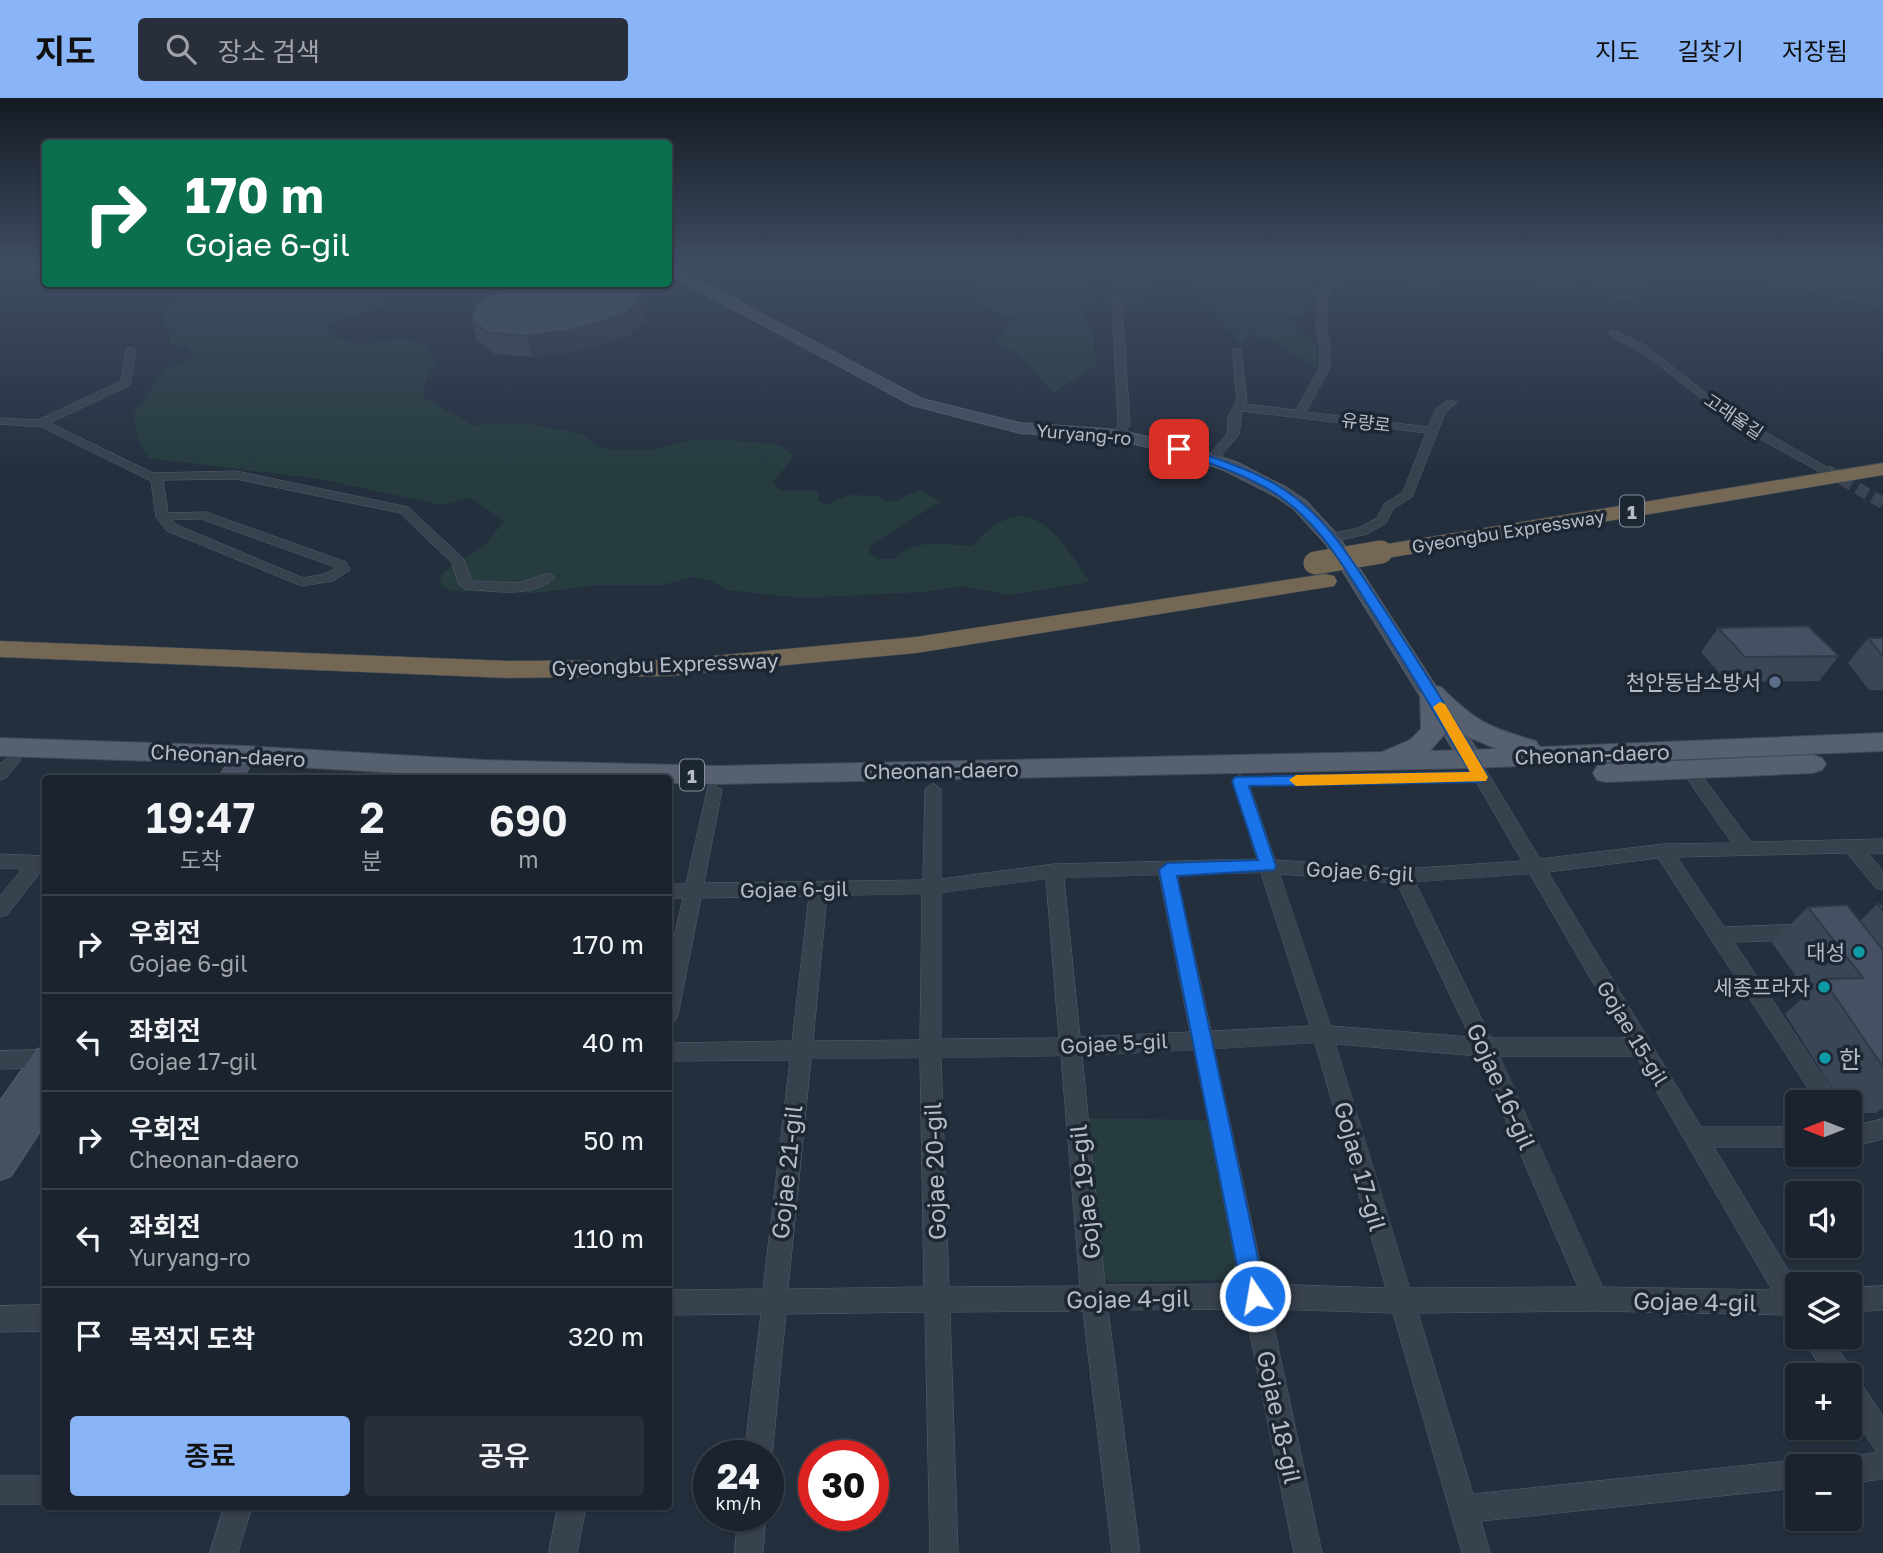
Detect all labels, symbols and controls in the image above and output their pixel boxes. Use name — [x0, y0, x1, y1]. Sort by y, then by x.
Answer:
search box — [138, 18, 628, 81]
icon: search — [162, 30, 200, 68]
text: 지도 — [35, 31, 96, 70]
text: 장소 검색 — [218, 36, 320, 67]
text: 지도 — [1595, 36, 1640, 65]
text: 길찾기 — [1678, 36, 1744, 65]
text: 저장됨 — [1782, 36, 1848, 65]
text: 170 m — [185, 165, 324, 224]
icon: right — [70, 168, 161, 259]
text: Gojae 6-gil — [185, 225, 350, 263]
street label: 고래울길 — [1700, 388, 1768, 444]
street label: 유량로 — [1340, 408, 1392, 436]
street label: Yuryang-ro — [1036, 419, 1132, 449]
pin — [1149, 419, 1209, 479]
icon: arrive — [1160, 430, 1198, 468]
road number: 1 — [1620, 496, 1644, 526]
street label: Gyeongbu Expressway — [1410, 505, 1606, 557]
street label: Gyeongbu Expressway — [551, 647, 779, 681]
place label: 천안동남소방서 — [1626, 669, 1761, 695]
marker: 천안동남소방서 — [1767, 674, 1783, 690]
street label: Cheonan-daero — [150, 738, 306, 772]
street label: Cheonan-daero — [1514, 738, 1670, 770]
street label: Cheonan-daero — [863, 756, 1019, 784]
road number: 1 — [680, 760, 704, 790]
text: 19:47 — [146, 792, 255, 842]
text: 2 — [359, 792, 385, 842]
text: 690 — [489, 795, 568, 845]
text: m — [518, 845, 538, 873]
text: 도착 — [180, 846, 222, 874]
text: 분 — [361, 846, 383, 874]
street label: Gojae 6-gil — [1305, 855, 1415, 887]
street label: Gojae 6-gil — [740, 875, 848, 903]
text: 우회전 — [129, 917, 201, 948]
icon: right — [70, 925, 108, 963]
text: 170 m — [572, 929, 644, 960]
place label: 대성 — [1806, 939, 1845, 965]
marker: 대성 — [1851, 944, 1867, 960]
text: Gojae 6-gil — [129, 949, 248, 977]
place label: 세종프라자 — [1713, 974, 1810, 1000]
street label: Gojae 15-gil — [1591, 976, 1675, 1090]
marker: 세종프라자 — [1816, 979, 1832, 995]
text: 좌회전 — [129, 1015, 201, 1046]
street label: Gojae 16-gil — [1461, 1018, 1543, 1154]
icon: left — [70, 1023, 108, 1061]
text: 40 m — [583, 1027, 644, 1058]
street label: Gojae 5-gil — [1060, 1027, 1168, 1059]
place label: 한 — [1839, 1044, 1861, 1073]
text: Gojae 17-gil — [129, 1047, 257, 1075]
marker: 한 — [1817, 1050, 1833, 1066]
north arrow — [1785, 1090, 1862, 1167]
map controls — [1785, 1090, 1862, 1531]
street label: Gojae 17-gil — [1329, 1098, 1393, 1234]
street label: Gojae 20-gil — [917, 1102, 951, 1240]
street label: Gojae 21-gil — [765, 1103, 807, 1241]
text: 우회전 — [129, 1113, 201, 1144]
icon: right — [70, 1121, 108, 1159]
street label: Gojae 19-gil — [1063, 1123, 1105, 1261]
text: 50 m — [583, 1125, 644, 1156]
text: Cheonan-daero — [129, 1145, 299, 1173]
button: sound — [1785, 1181, 1862, 1258]
text: 좌회전 — [129, 1211, 201, 1242]
icon: left — [70, 1219, 108, 1257]
text: 110 m — [573, 1223, 644, 1254]
text: Yuryang-ro — [129, 1243, 251, 1271]
position arrow — [1218, 1259, 1292, 1333]
button: layers — [1785, 1272, 1862, 1349]
street label: Gojae 4-gil — [1066, 1282, 1190, 1314]
street label: Gojae 4-gil — [1633, 1285, 1757, 1317]
icon: arrive — [70, 1317, 108, 1355]
text: 320 m — [568, 1321, 644, 1352]
text: 목적지 도착 — [129, 1323, 255, 1354]
street label: Gojae 18-gil — [1252, 1348, 1308, 1486]
button: + — [1785, 1363, 1862, 1440]
button: 종료 — [70, 1416, 350, 1496]
button: 공유 — [364, 1416, 644, 1496]
speed limit sign: 30 — [798, 1440, 889, 1531]
button: − — [1785, 1454, 1862, 1531]
text: 24 — [717, 1455, 760, 1497]
text: km/h — [716, 1492, 761, 1514]

